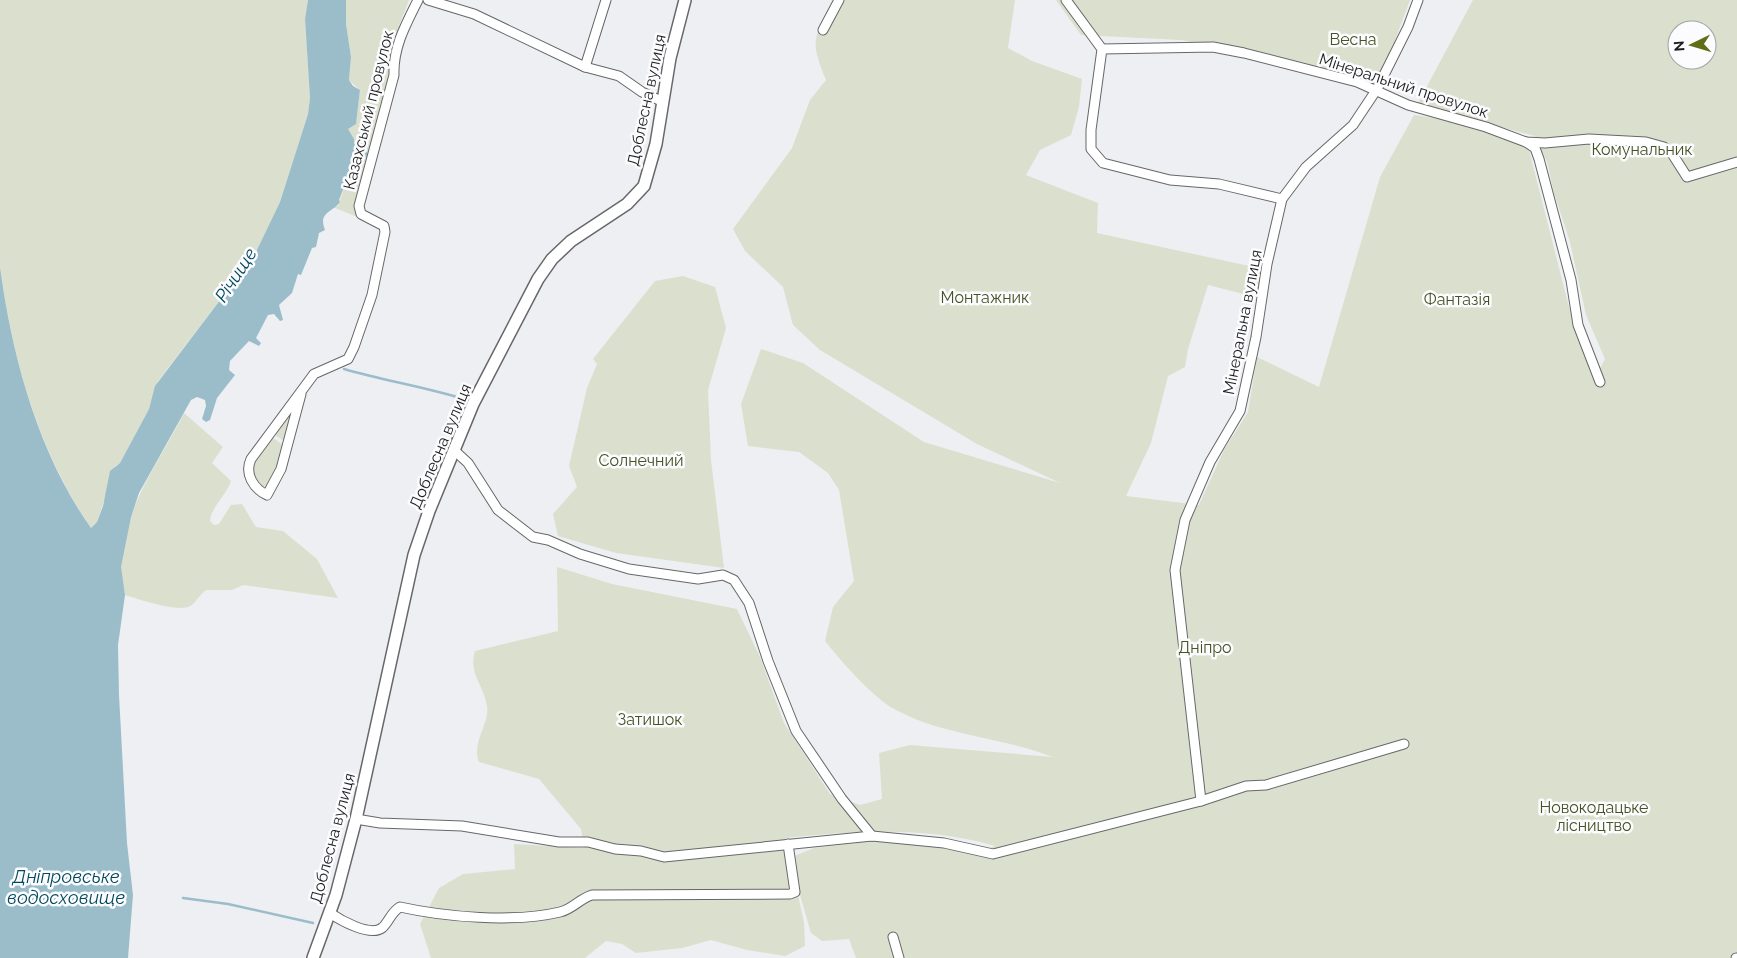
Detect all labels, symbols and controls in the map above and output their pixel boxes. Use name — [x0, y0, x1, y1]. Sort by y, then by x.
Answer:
north arrow — [1667, 20, 1717, 70]
street label: Казахський провулок — [339, 28, 398, 192]
park label: Весна — [1330, 30, 1376, 49]
street label: Доблесна вулиця — [623, 33, 670, 168]
text: N — [1671, 40, 1687, 52]
street label: Мінеральний провулок — [1317, 49, 1491, 122]
park label: Комунальник — [1591, 140, 1693, 159]
water label: Річище — [210, 244, 261, 306]
street label: Мінеральна вулиця — [1219, 248, 1266, 396]
park label: Монтажник — [941, 288, 1029, 307]
park label: Фантазія — [1424, 290, 1490, 309]
street label: Доблесна вулиця — [406, 381, 475, 512]
park label: Солнечний — [599, 451, 683, 470]
park label: Дніпро — [1178, 638, 1232, 657]
park label: Затишок — [617, 710, 683, 729]
street label: Доблесна вулиця — [306, 771, 359, 905]
park label: Новокодацьке лісництво — [1539, 798, 1649, 835]
water label: Дніпровське водосховище — [7, 866, 125, 908]

